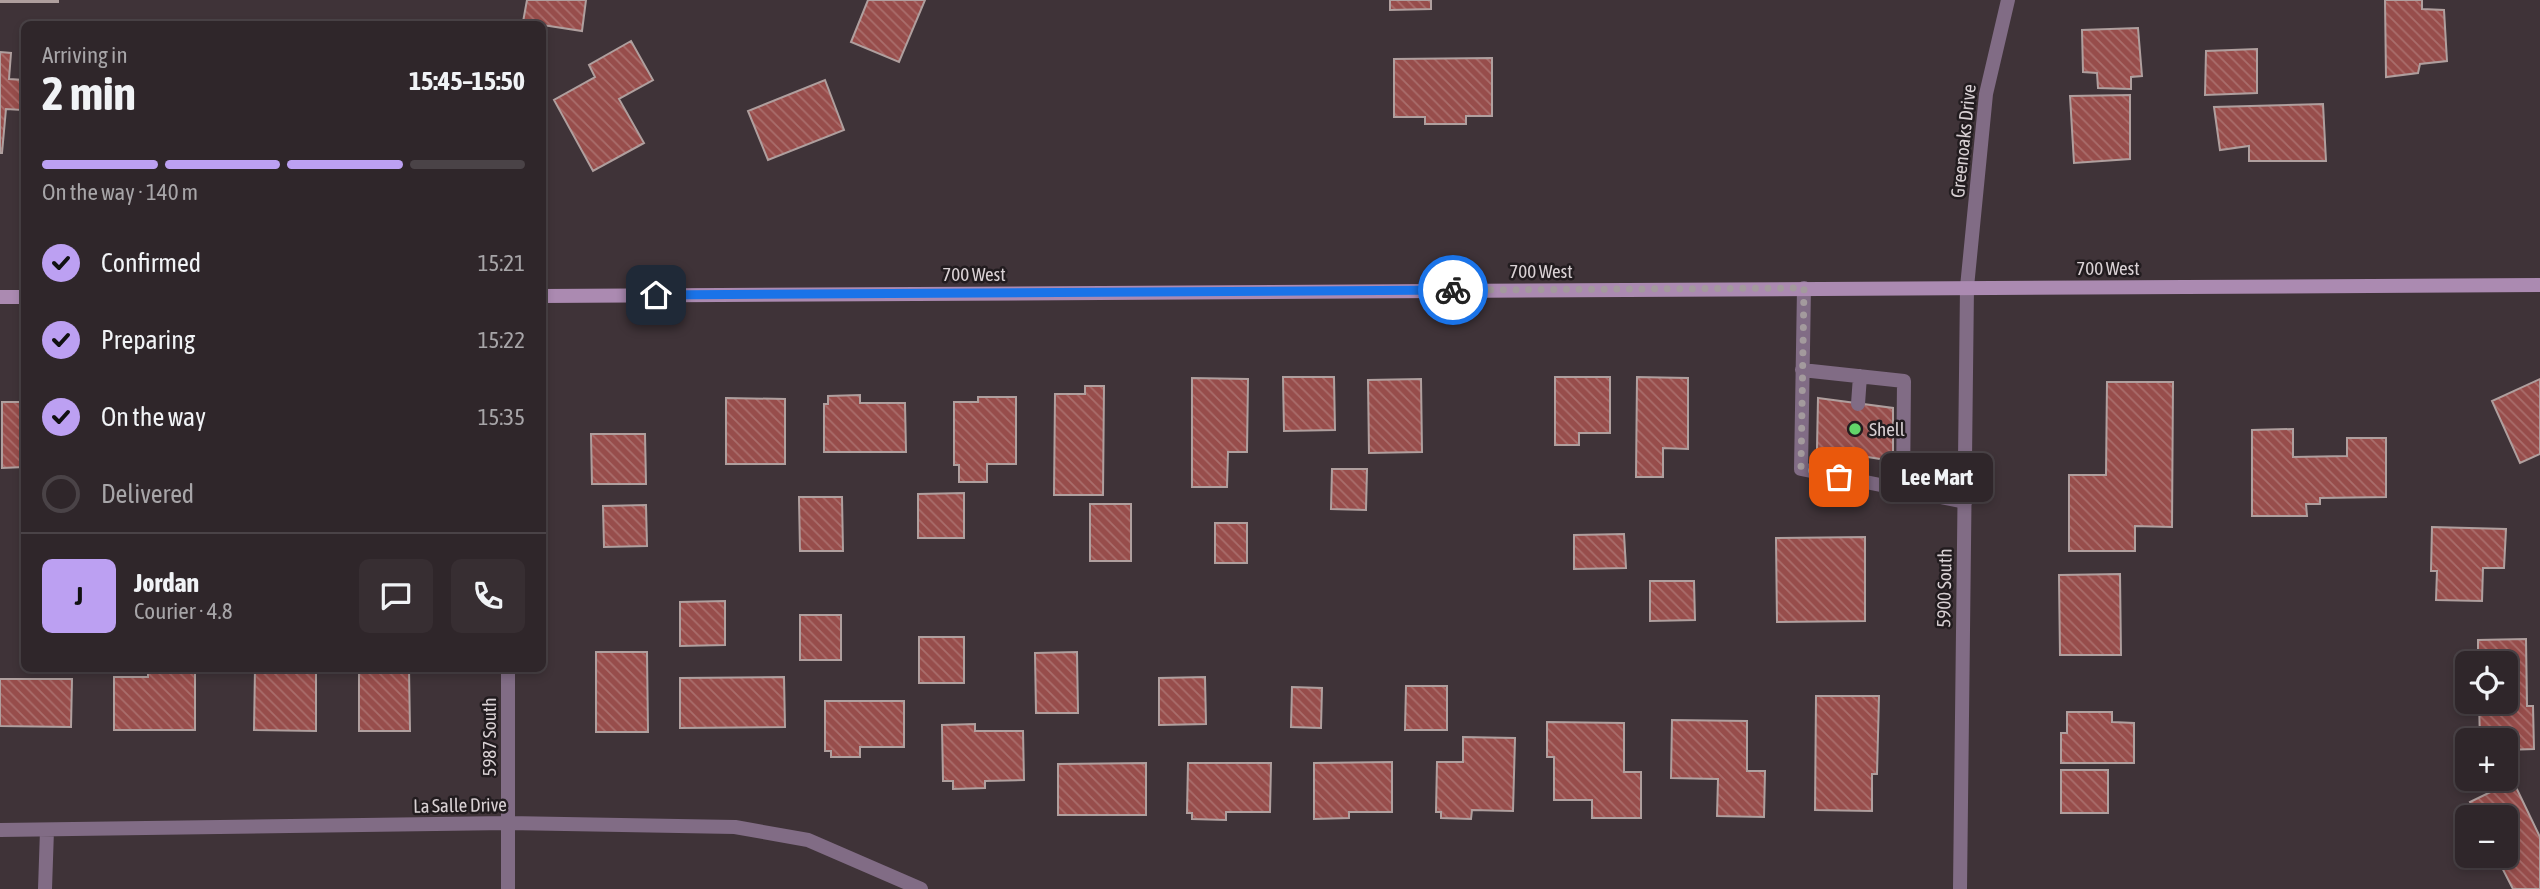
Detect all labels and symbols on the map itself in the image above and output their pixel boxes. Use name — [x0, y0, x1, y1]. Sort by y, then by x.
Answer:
street label: Greenoaks Drive — [1946, 83, 1980, 199]
courier — [1418, 255, 1488, 325]
street label: 700 West — [2076, 257, 2140, 279]
street label: 700 West — [1509, 260, 1573, 282]
street label: 700 West — [942, 263, 1006, 285]
pin — [626, 265, 686, 325]
place label: Shell — [1869, 418, 1905, 440]
marker: Shell — [1847, 421, 1863, 437]
pin — [1809, 447, 1869, 507]
callout: Lee Mart — [1881, 452, 1993, 502]
street label: 5900 South — [1932, 548, 1956, 628]
street label: 5987 South — [478, 697, 500, 777]
street label: La Salle Drive — [413, 793, 507, 817]

